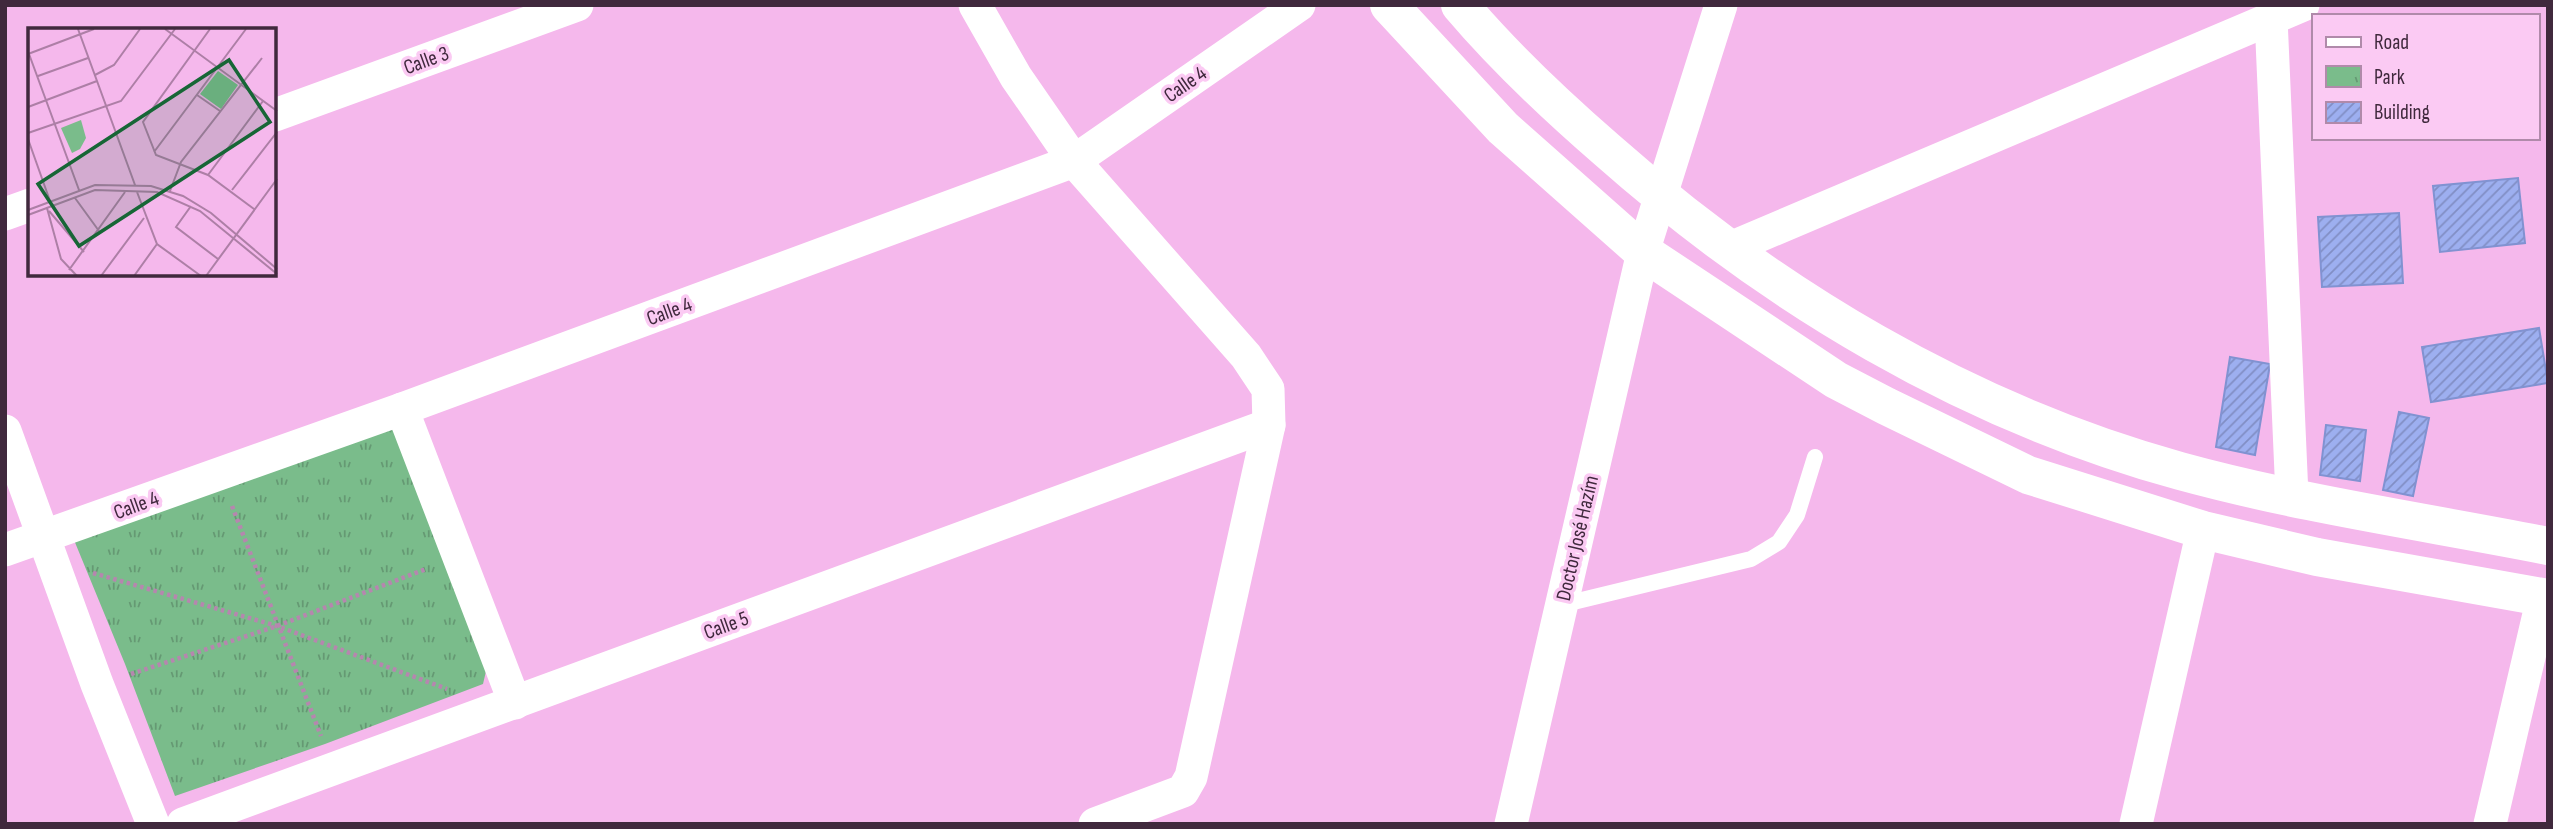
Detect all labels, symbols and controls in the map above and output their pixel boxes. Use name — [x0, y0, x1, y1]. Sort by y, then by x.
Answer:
legend — [2312, 14, 2539, 140]
inset map — [28, 28, 276, 276]
text: Road — [2374, 30, 2409, 55]
street label: Calle 3 — [400, 41, 452, 80]
street label: Calle 4 — [1159, 61, 1212, 108]
text: Park — [2374, 65, 2405, 90]
text: Building — [2374, 100, 2430, 125]
street label: Calle 4 — [643, 292, 695, 331]
street label: Doctor José Hazím — [1551, 473, 1604, 603]
street label: Calle 4 — [110, 486, 162, 525]
street label: Calle 5 — [700, 606, 752, 645]

